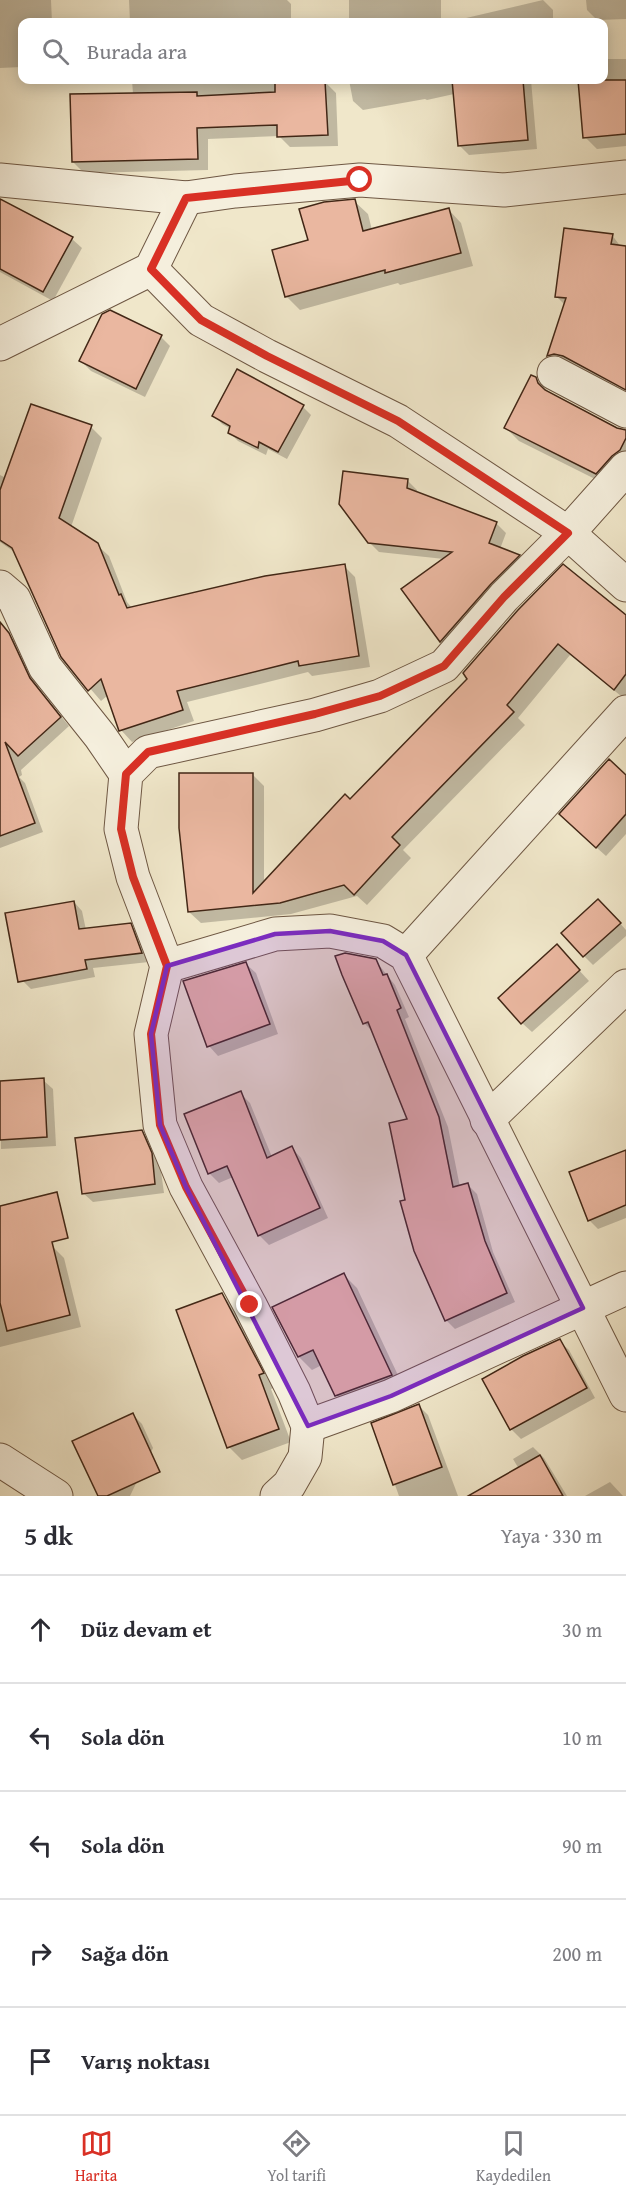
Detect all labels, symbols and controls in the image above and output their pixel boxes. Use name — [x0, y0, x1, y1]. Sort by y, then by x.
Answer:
search box — [18, 18, 608, 84]
icon: search — [39, 35, 72, 68]
text: Burada ara — [87, 35, 187, 67]
route start — [346, 166, 372, 192]
route end — [236, 1291, 262, 1317]
text: 5 dk — [24, 1516, 73, 1555]
text: Yaya · 330 m — [501, 1521, 602, 1550]
icon: ahead — [24, 1613, 57, 1646]
text: Düz devam et — [81, 1613, 212, 1645]
text: 30 m — [562, 1615, 602, 1644]
icon: left — [24, 1721, 57, 1754]
text: Sola dön — [81, 1721, 165, 1753]
text: 10 m — [562, 1723, 602, 1752]
icon: left — [24, 1829, 57, 1862]
text: Sola dön — [81, 1829, 165, 1861]
text: 90 m — [562, 1831, 602, 1860]
icon: right — [24, 1937, 57, 1970]
text: Sağa dön — [81, 1937, 169, 1969]
text: 200 m — [552, 1939, 602, 1968]
icon: arrive — [24, 2045, 57, 2078]
text: Varış noktası — [81, 2045, 210, 2077]
tab: Harita — [75, 2127, 117, 2187]
tab: Yol tarifi — [267, 2127, 326, 2187]
tab: Kaydedilen — [476, 2127, 551, 2187]

